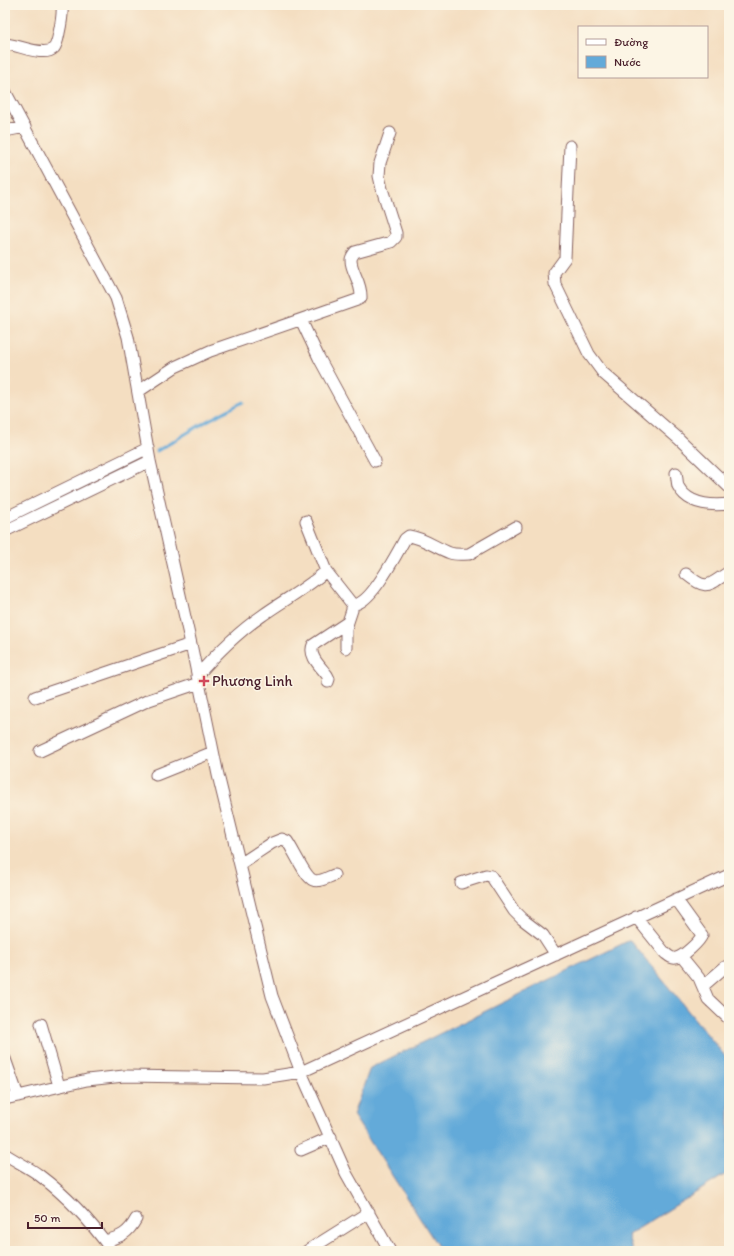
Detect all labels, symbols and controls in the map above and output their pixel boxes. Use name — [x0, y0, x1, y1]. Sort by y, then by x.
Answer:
legend — [578, 26, 708, 78]
text: Đường — [614, 35, 649, 49]
text: Nước — [614, 55, 641, 69]
place label: Phương Linh — [212, 672, 293, 690]
marker: Phương Linh — [199, 676, 209, 686]
scale bar — [28, 1204, 102, 1230]
text: 50 m — [34, 1211, 60, 1225]

